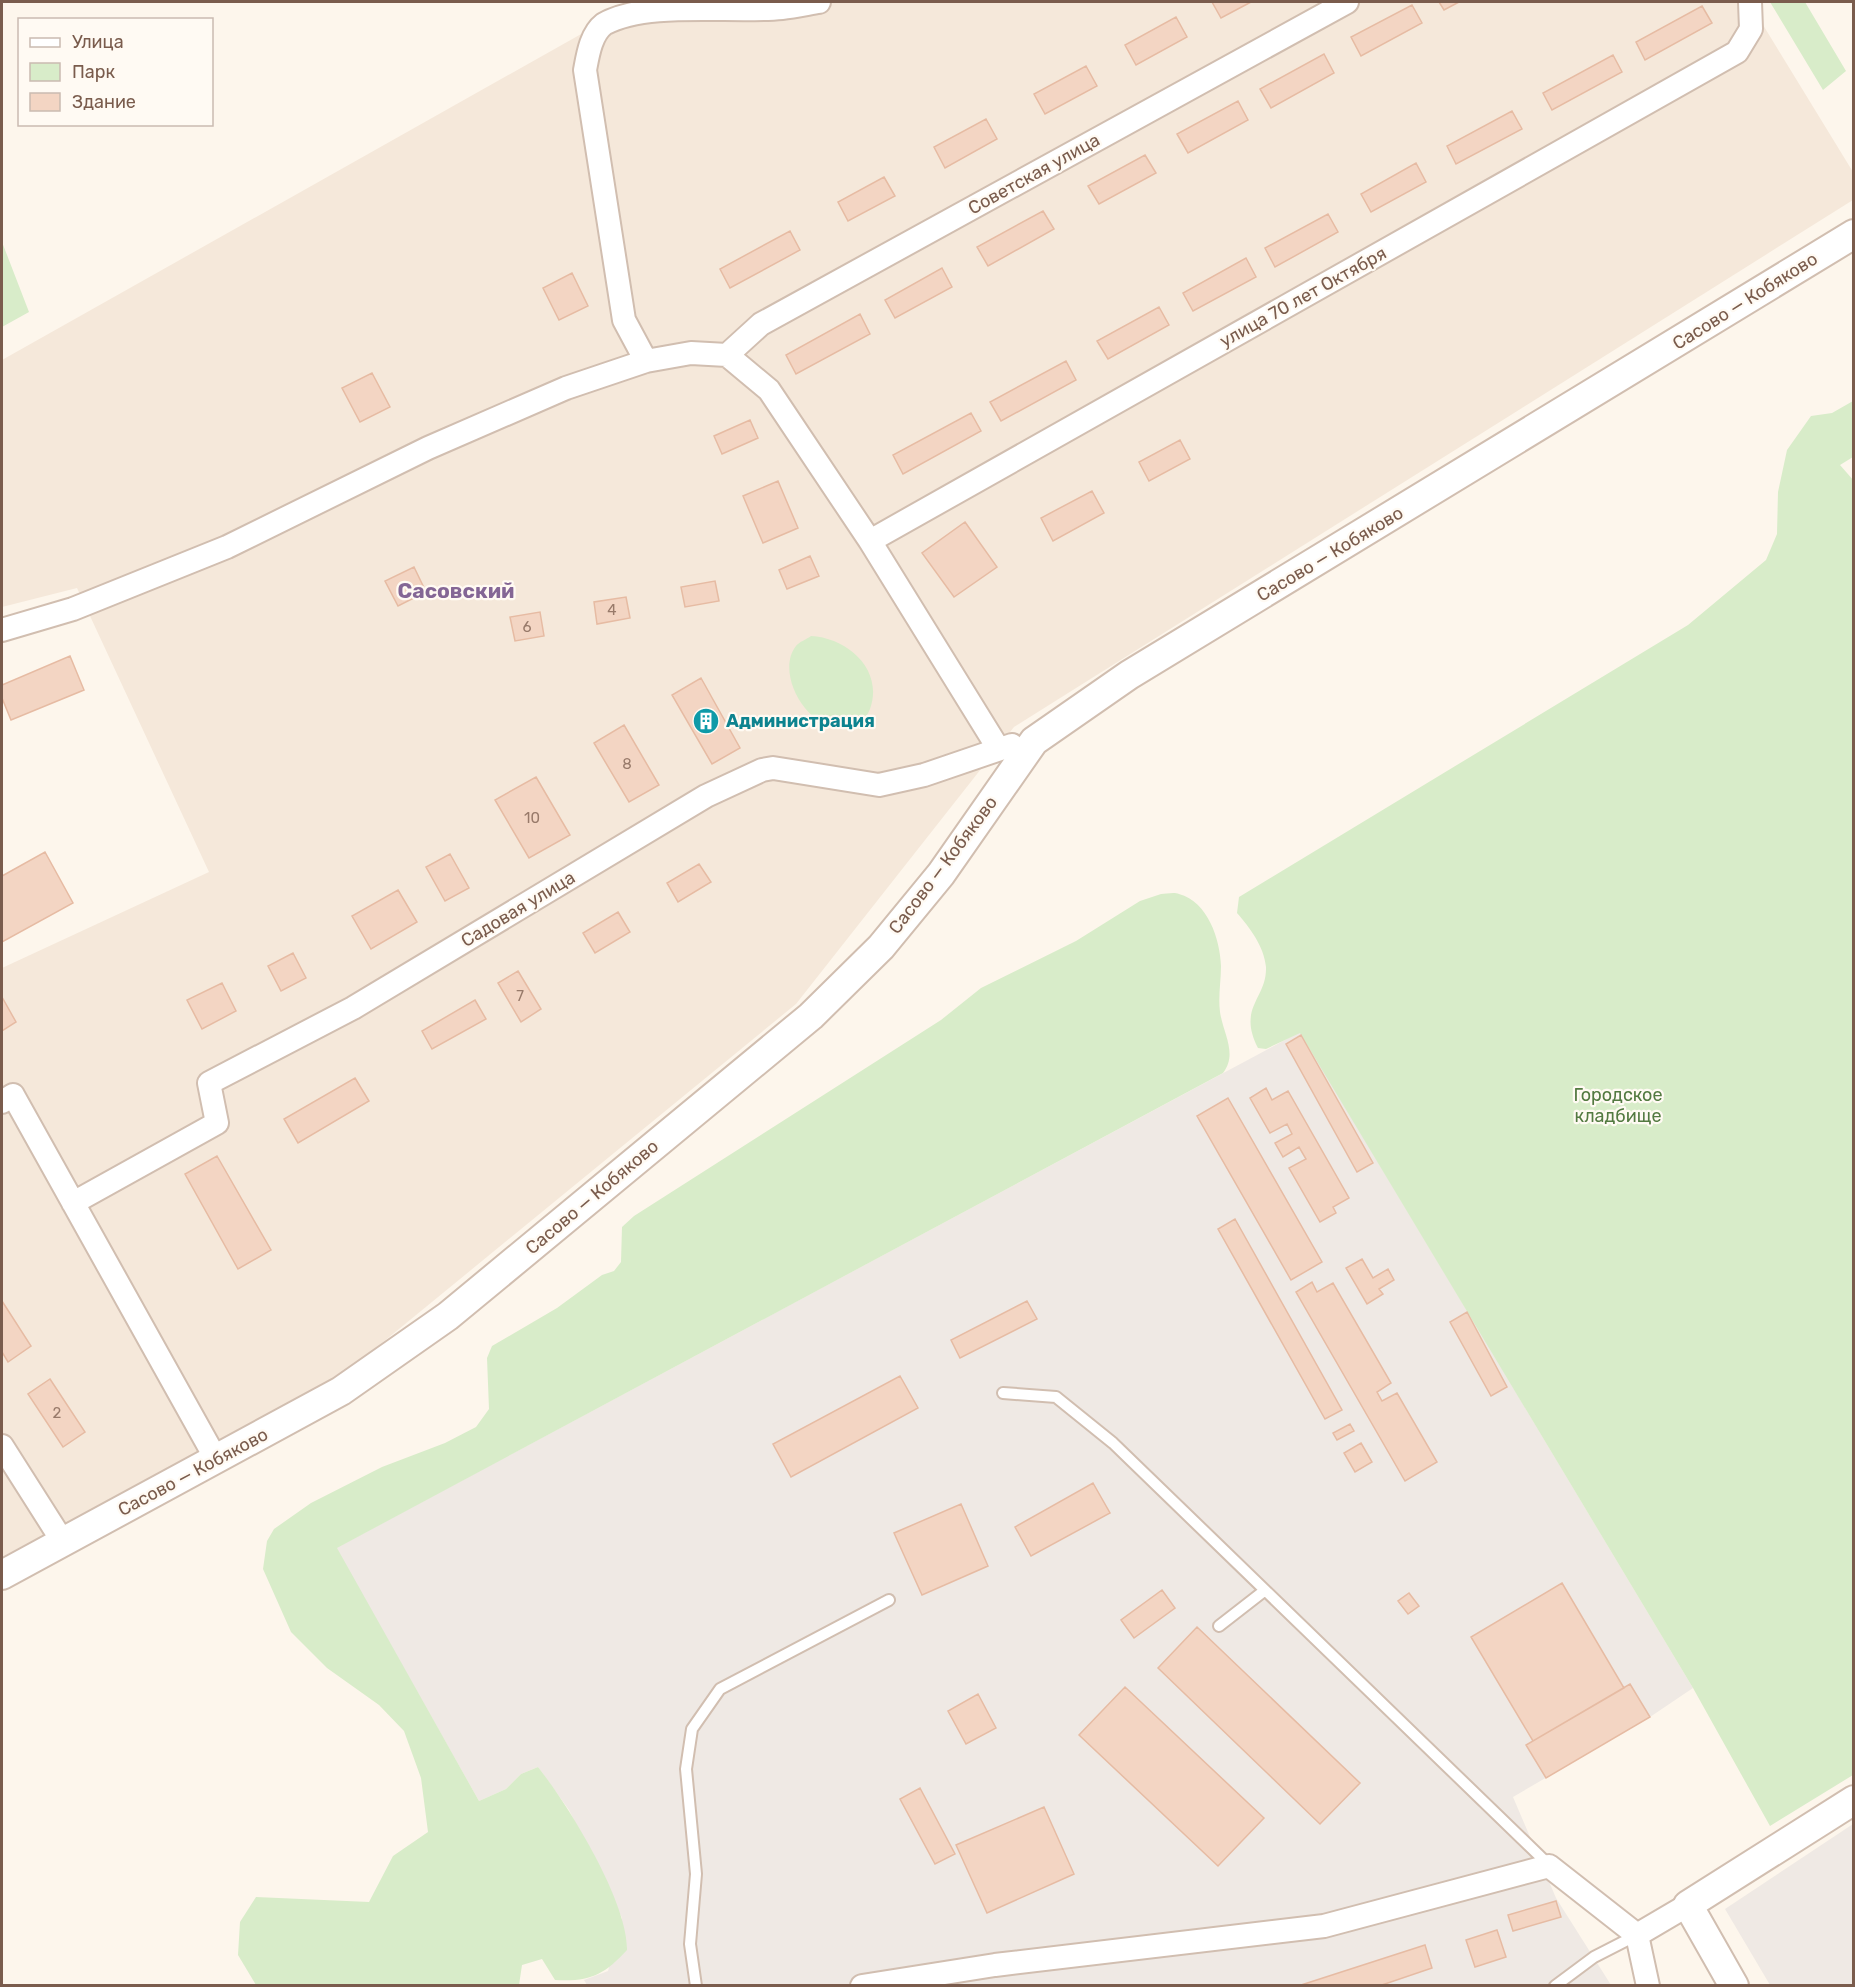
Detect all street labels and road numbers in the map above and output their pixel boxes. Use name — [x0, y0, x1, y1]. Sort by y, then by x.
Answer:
street label: Советская улица — [964, 129, 1104, 219]
street label: улица 70 лет Октября — [1216, 242, 1390, 352]
street label: Сасово — Кобяково — [1668, 247, 1822, 355]
street label: Сасово — Кобяково — [1253, 502, 1407, 606]
street label: Сасово — Кобяково — [884, 792, 1002, 938]
street label: Садовая улица — [457, 866, 579, 952]
street label: Сасово — Кобяково — [521, 1135, 663, 1259]
street label: Сасово — Кобяково — [114, 1423, 272, 1521]

